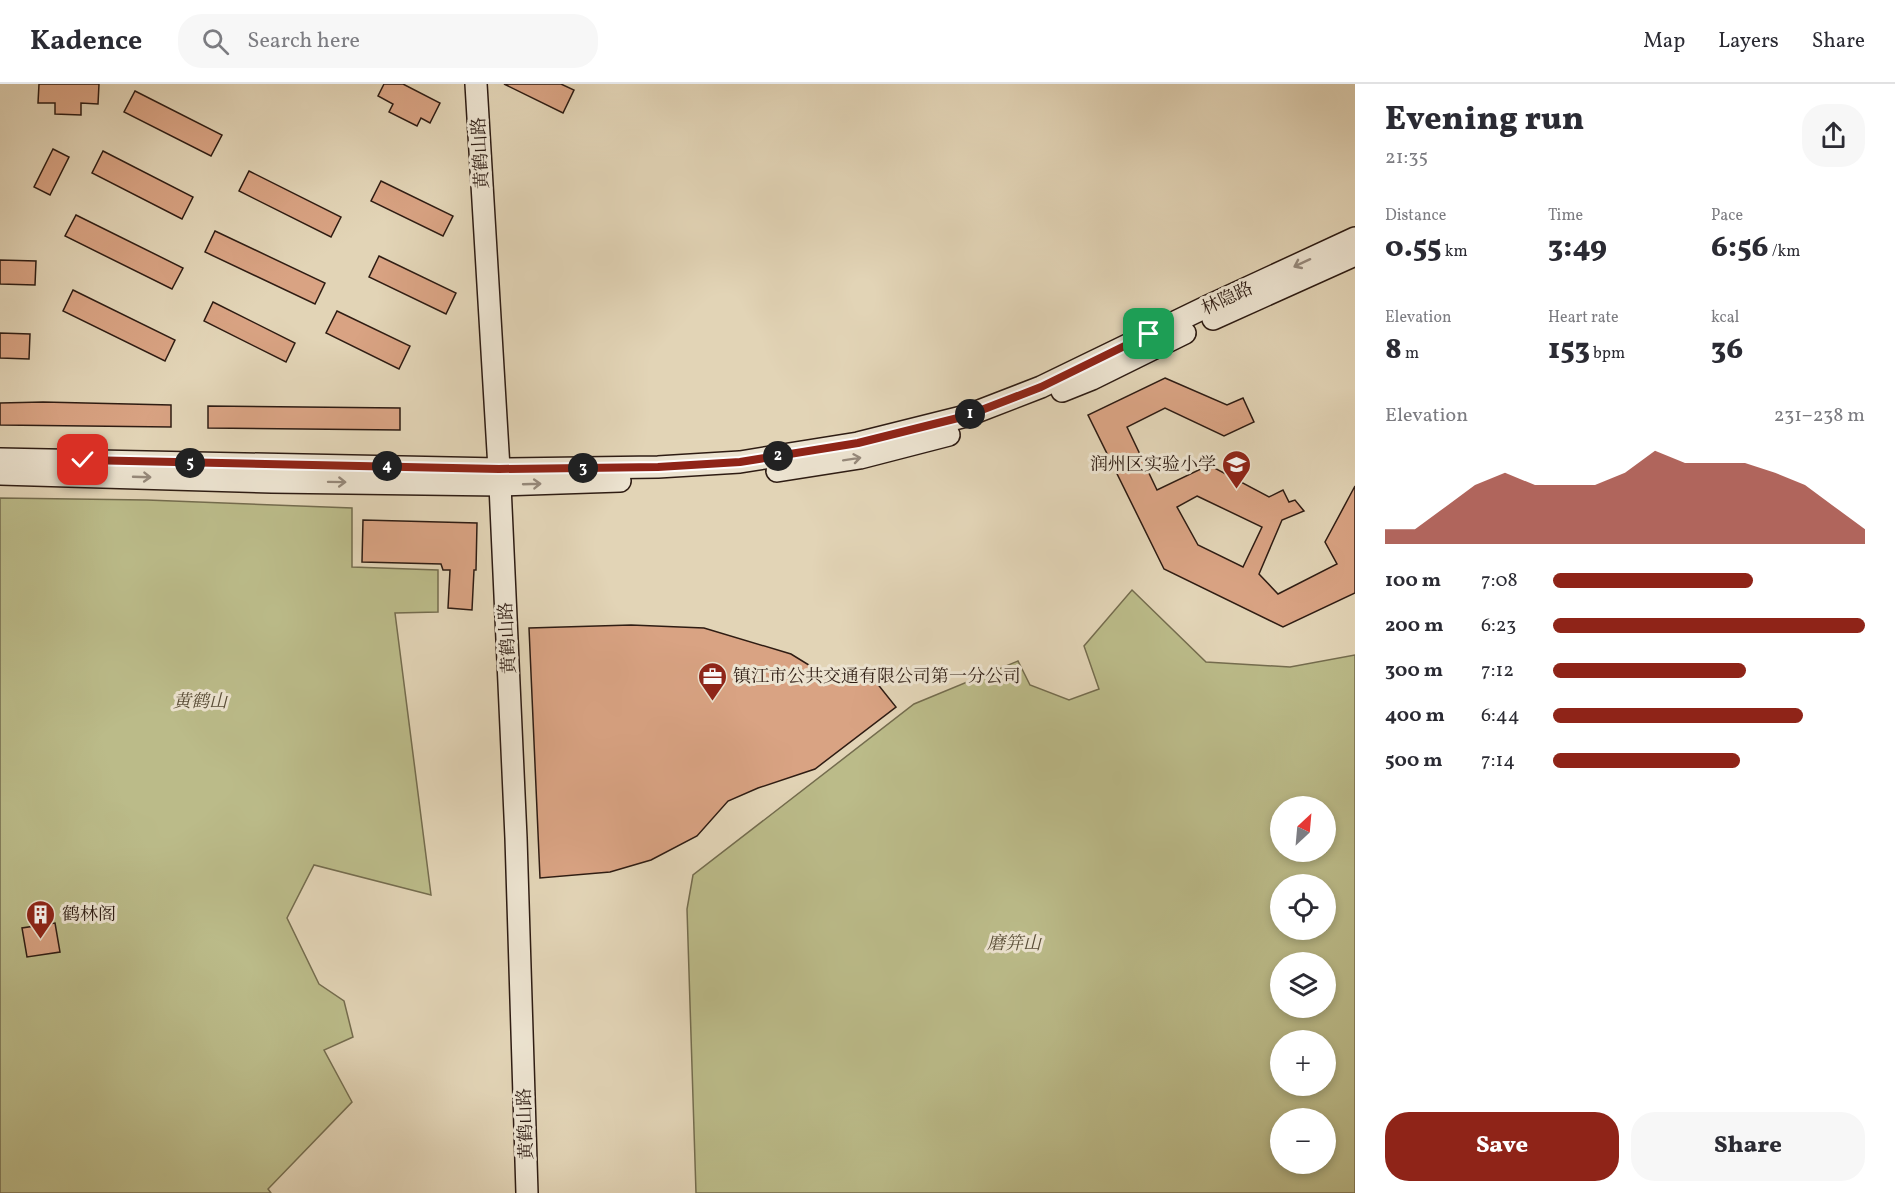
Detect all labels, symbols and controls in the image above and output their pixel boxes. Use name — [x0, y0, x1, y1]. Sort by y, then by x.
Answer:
search box — [178, 14, 598, 68]
text: Kadence — [30, 22, 142, 61]
icon: search — [199, 25, 232, 58]
text: Search here — [247, 26, 360, 57]
text: Map — [1643, 27, 1685, 56]
text: Layers — [1718, 27, 1779, 56]
text: Share — [1812, 27, 1865, 56]
text: Evening run — [1385, 98, 1584, 144]
button: share — [1802, 104, 1865, 167]
street label: 黄鹤山路 — [467, 116, 496, 190]
text: 21:35 — [1385, 144, 1428, 172]
text: Distance — [1385, 205, 1446, 227]
text: Time — [1548, 205, 1583, 227]
text: Pace — [1711, 205, 1743, 227]
text: 0.55 — [1385, 227, 1442, 269]
text: 3:49 — [1548, 227, 1607, 269]
text: 6:56 — [1711, 227, 1769, 269]
text: km — [1442, 241, 1468, 263]
text: /km — [1769, 241, 1801, 263]
one-way arrow — [1293, 257, 1311, 269]
street label: 林隐路 — [1198, 277, 1257, 322]
text: Elevation — [1385, 307, 1452, 329]
text: Heart rate — [1548, 307, 1619, 329]
text: kcal — [1711, 307, 1739, 329]
pin — [1123, 308, 1174, 359]
icon: arrive — [1132, 317, 1165, 350]
text: 8 — [1385, 329, 1402, 371]
text: 153 — [1548, 329, 1590, 371]
text: 36 — [1711, 329, 1743, 371]
text: m — [1402, 343, 1419, 365]
text: bpm — [1590, 343, 1625, 365]
pin: 1 — [955, 399, 985, 429]
text: Elevation — [1385, 402, 1468, 430]
text: 231–238 m — [1774, 402, 1865, 430]
text: 1 — [967, 403, 973, 425]
pin — [57, 434, 108, 485]
pin: 2 — [763, 441, 793, 471]
icon: check — [66, 443, 99, 476]
text: 2 — [774, 445, 782, 467]
pin: 5 — [175, 448, 205, 478]
school or university icon: 润州区实验小学 — [1221, 448, 1253, 490]
pin: 4 — [372, 451, 402, 481]
text: 5 — [186, 452, 194, 474]
pin: 3 — [568, 453, 598, 483]
place label: 润州区实验小学 — [1090, 453, 1216, 478]
one-way arrow — [842, 454, 861, 465]
text: 4 — [382, 455, 392, 477]
text: 3 — [579, 457, 587, 479]
one-way arrow — [132, 471, 152, 483]
one-way arrow — [327, 477, 347, 488]
one-way arrow — [522, 478, 542, 490]
text: 100 m — [1385, 567, 1441, 595]
text: 7:08 — [1481, 567, 1518, 595]
street label: 黄鹤山路 — [494, 601, 523, 675]
text: 200 m — [1385, 612, 1443, 640]
text: 6:23 — [1481, 612, 1516, 640]
text: 300 m — [1385, 657, 1443, 685]
text: 7:12 — [1481, 657, 1514, 685]
office icon: 镇江市公共交通有限公司第一分公司 — [696, 660, 728, 702]
place label: 镇江市公共交通有限公司第一分公司 — [733, 665, 1021, 690]
park label: 黄鹤山 — [173, 690, 229, 715]
text: 400 m — [1385, 702, 1445, 730]
text: 6:44 — [1481, 702, 1520, 730]
text: 500 m — [1385, 747, 1443, 775]
text: 7:14 — [1481, 747, 1515, 775]
north arrow — [1270, 796, 1336, 862]
map controls — [1270, 796, 1336, 1174]
button: locate — [1270, 874, 1336, 940]
building icon: 鹤林阁 — [25, 898, 57, 940]
place label: 鹤林阁 — [62, 903, 116, 928]
park label: 磨笄山 — [987, 932, 1043, 957]
button: layers — [1270, 952, 1336, 1018]
button: + — [1270, 1030, 1336, 1096]
street label: 黄鹤山路 — [513, 1088, 540, 1160]
button: − — [1270, 1108, 1336, 1174]
button: Save — [1385, 1112, 1619, 1181]
button: Share — [1631, 1112, 1865, 1181]

